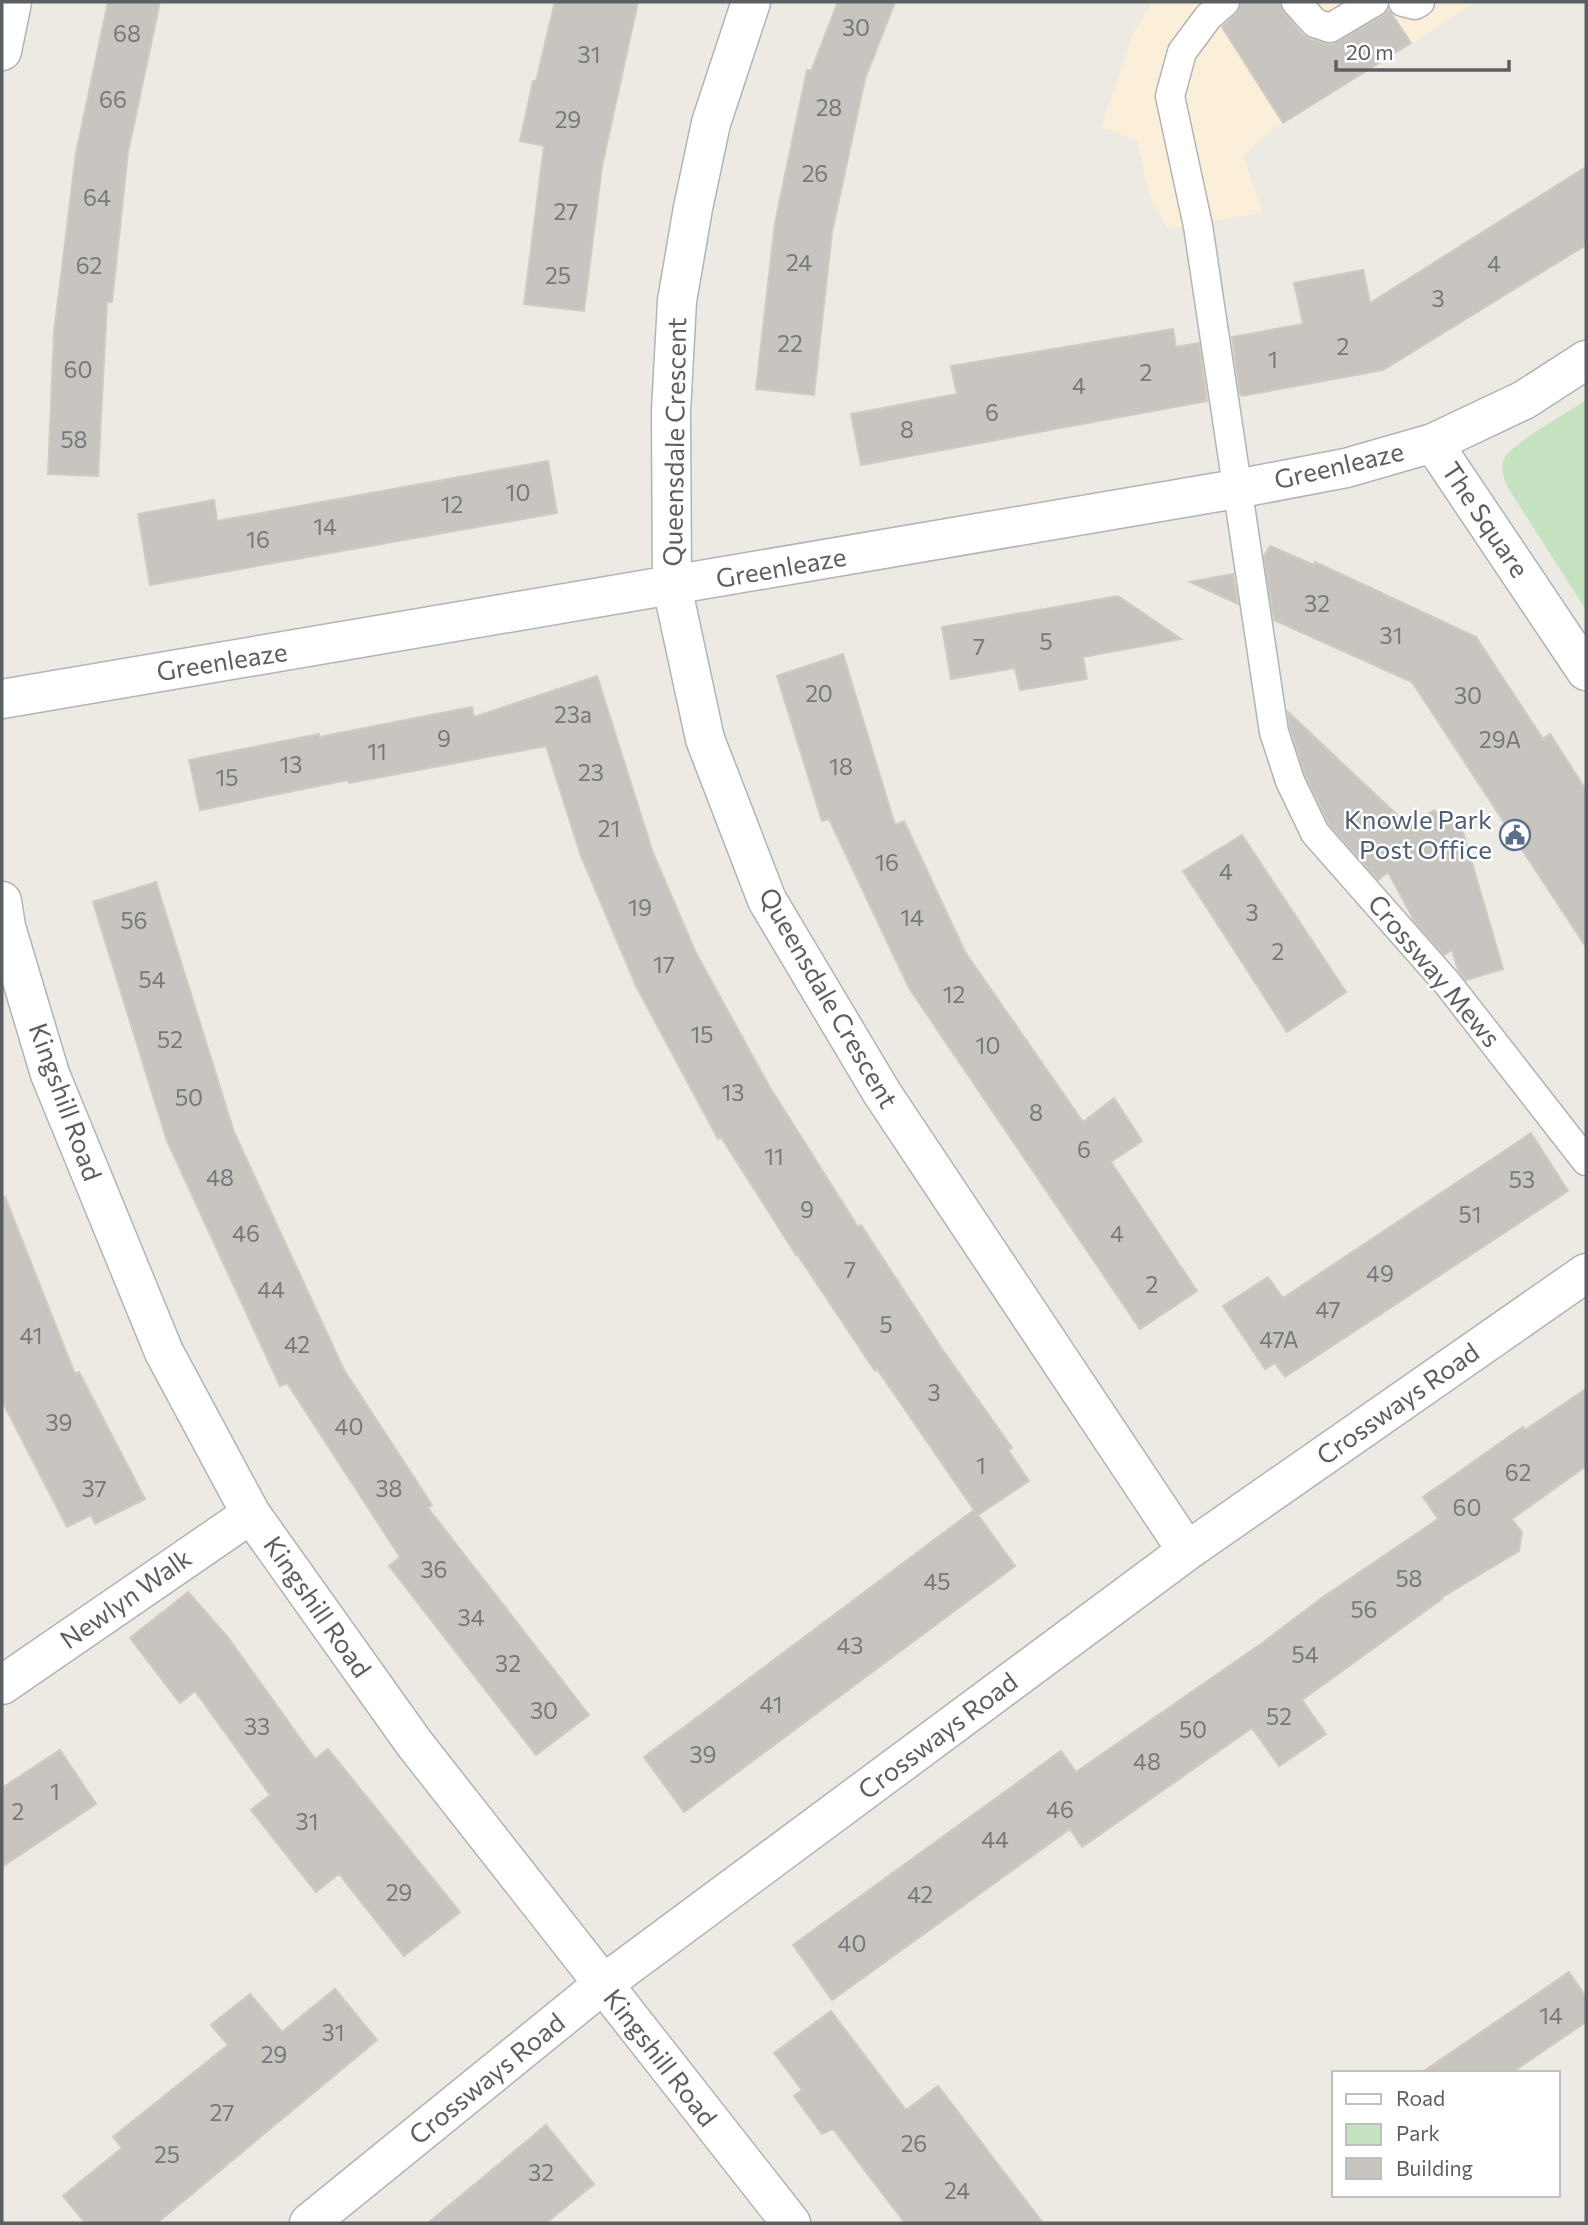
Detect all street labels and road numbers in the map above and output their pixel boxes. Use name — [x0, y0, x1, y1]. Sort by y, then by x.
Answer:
street label: Queensdale Crescent — [656, 317, 691, 567]
street label: Greenleaze — [1271, 435, 1406, 494]
street label: The Square — [1436, 456, 1536, 583]
street label: Greenleaze — [713, 540, 848, 593]
street label: Greenleaze — [154, 635, 289, 686]
street label: Queensdale Crescent — [754, 882, 905, 1113]
street label: Crossway Mews — [1362, 888, 1508, 1053]
street label: Kingshill Road — [24, 1018, 109, 1185]
street label: Crossways Road — [1310, 1335, 1484, 1470]
street label: Kingshill Road — [258, 1529, 378, 1683]
street label: Newlyn Walk — [54, 1541, 197, 1654]
street label: Crossways Road — [851, 1665, 1023, 1805]
street label: Kingshill Road — [598, 1982, 724, 2132]
street label: Crossways Road — [402, 2006, 570, 2150]

